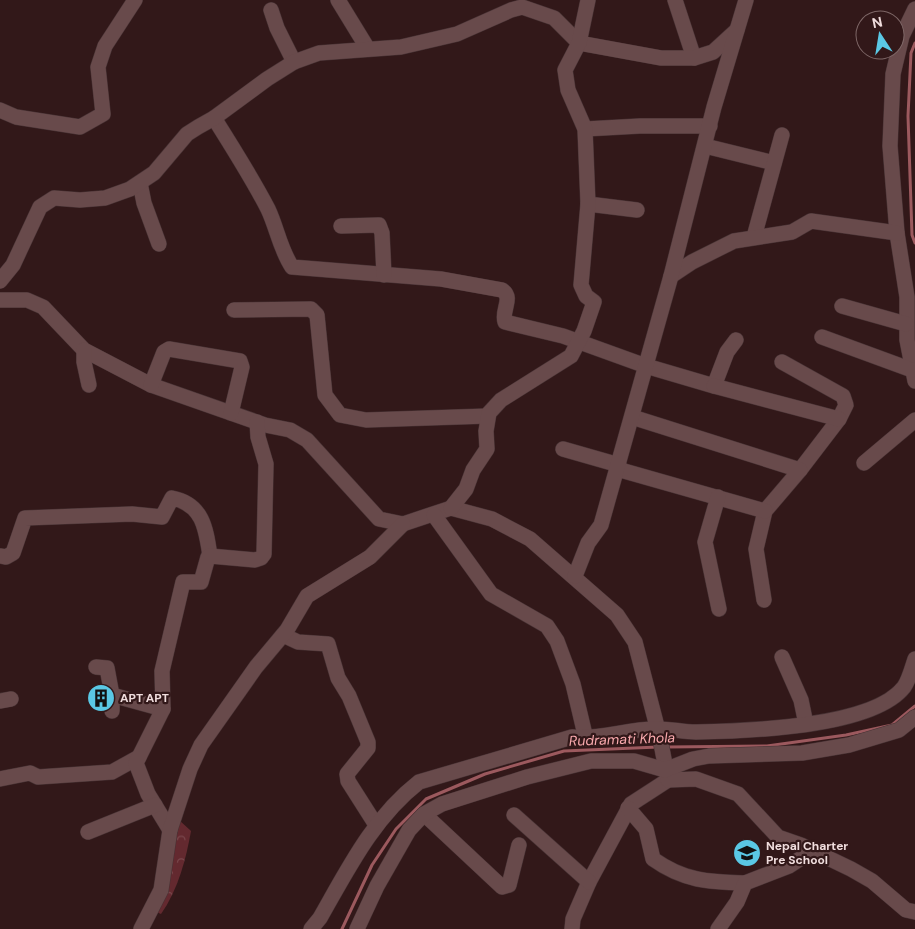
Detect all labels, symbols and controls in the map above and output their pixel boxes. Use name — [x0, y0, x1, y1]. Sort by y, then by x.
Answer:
north arrow — [855, 10, 905, 60]
text: N — [870, 12, 884, 32]
building icon: APT APT — [86, 683, 116, 713]
place label: APT APT — [120, 690, 169, 706]
water label: Rudramati Khola — [569, 728, 676, 750]
school or university icon: Nepal Charter Pre School — [732, 838, 762, 868]
place label: Nepal Charter Pre School — [766, 838, 848, 868]

